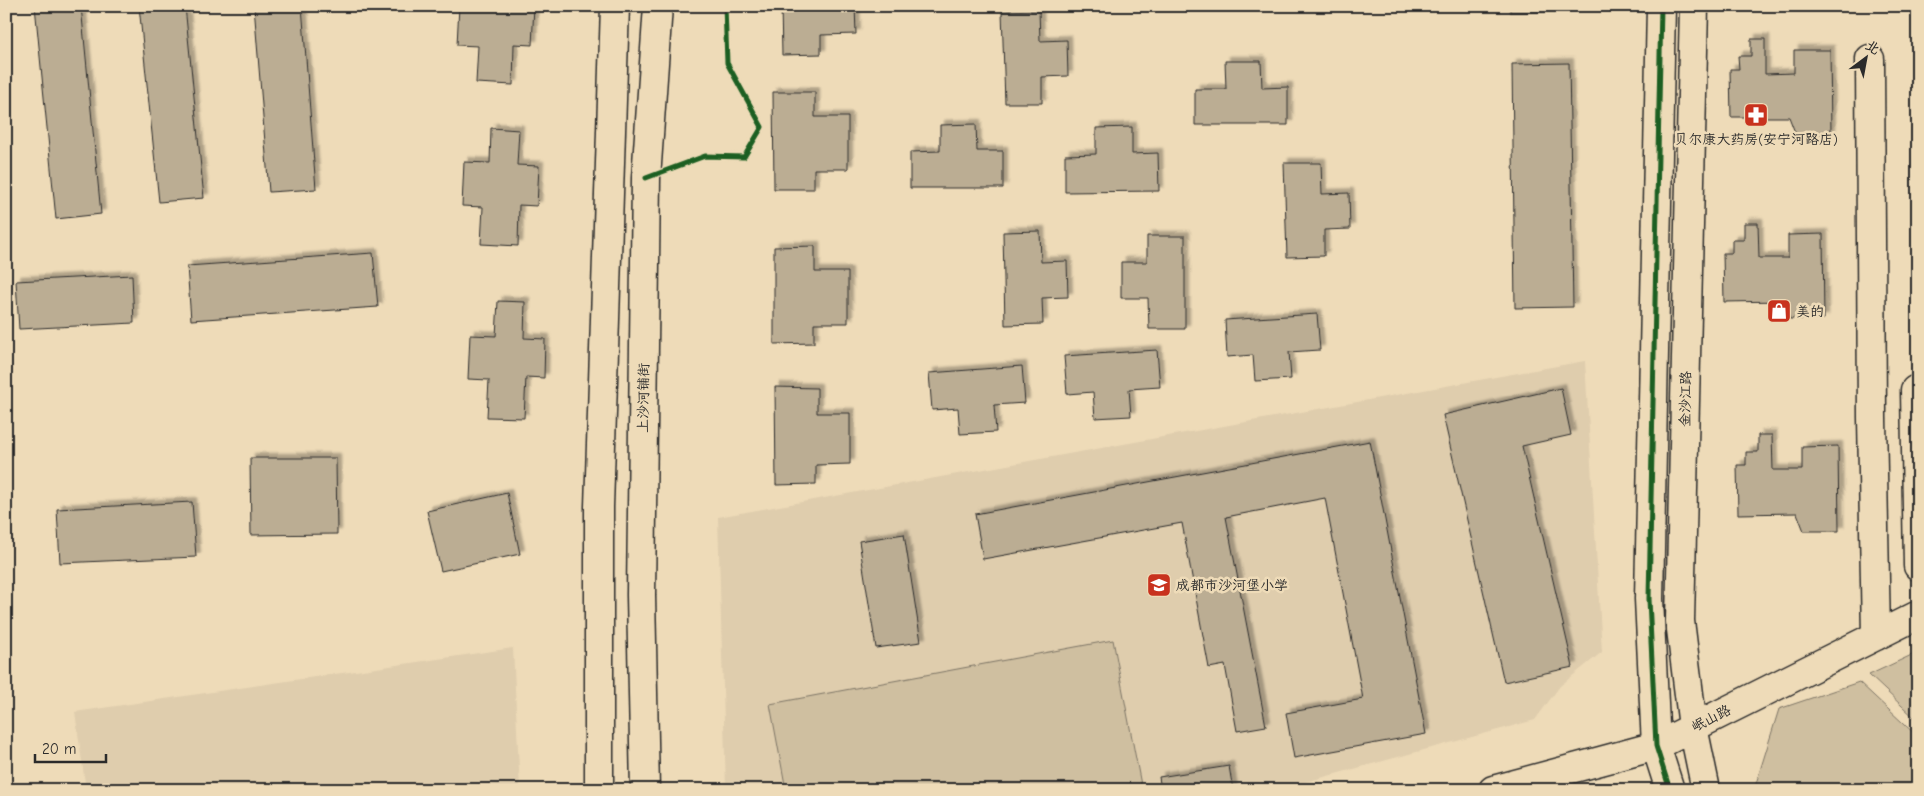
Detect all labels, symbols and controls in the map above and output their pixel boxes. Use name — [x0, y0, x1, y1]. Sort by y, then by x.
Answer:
north arrow — [1842, 32, 1892, 82]
text: 北 — [1862, 36, 1883, 58]
pharmacy icon: 贝尔康大药房(安宁河路店) — [1743, 102, 1769, 128]
place label: 贝尔康大药房(安宁河路店) — [1674, 131, 1838, 148]
shop icon: 美的 — [1766, 298, 1792, 324]
place label: 美的 — [1796, 303, 1824, 320]
street label: 上沙河铺街 — [634, 363, 653, 433]
street label: 金沙江路 — [1677, 371, 1694, 427]
school or university icon: 成都市沙河堡小学 — [1146, 572, 1172, 598]
place label: 成都市沙河堡小学 — [1176, 577, 1288, 594]
street label: 岷山路 — [1689, 701, 1734, 736]
scale bar — [35, 731, 106, 763]
text: 20 m — [42, 740, 76, 758]

